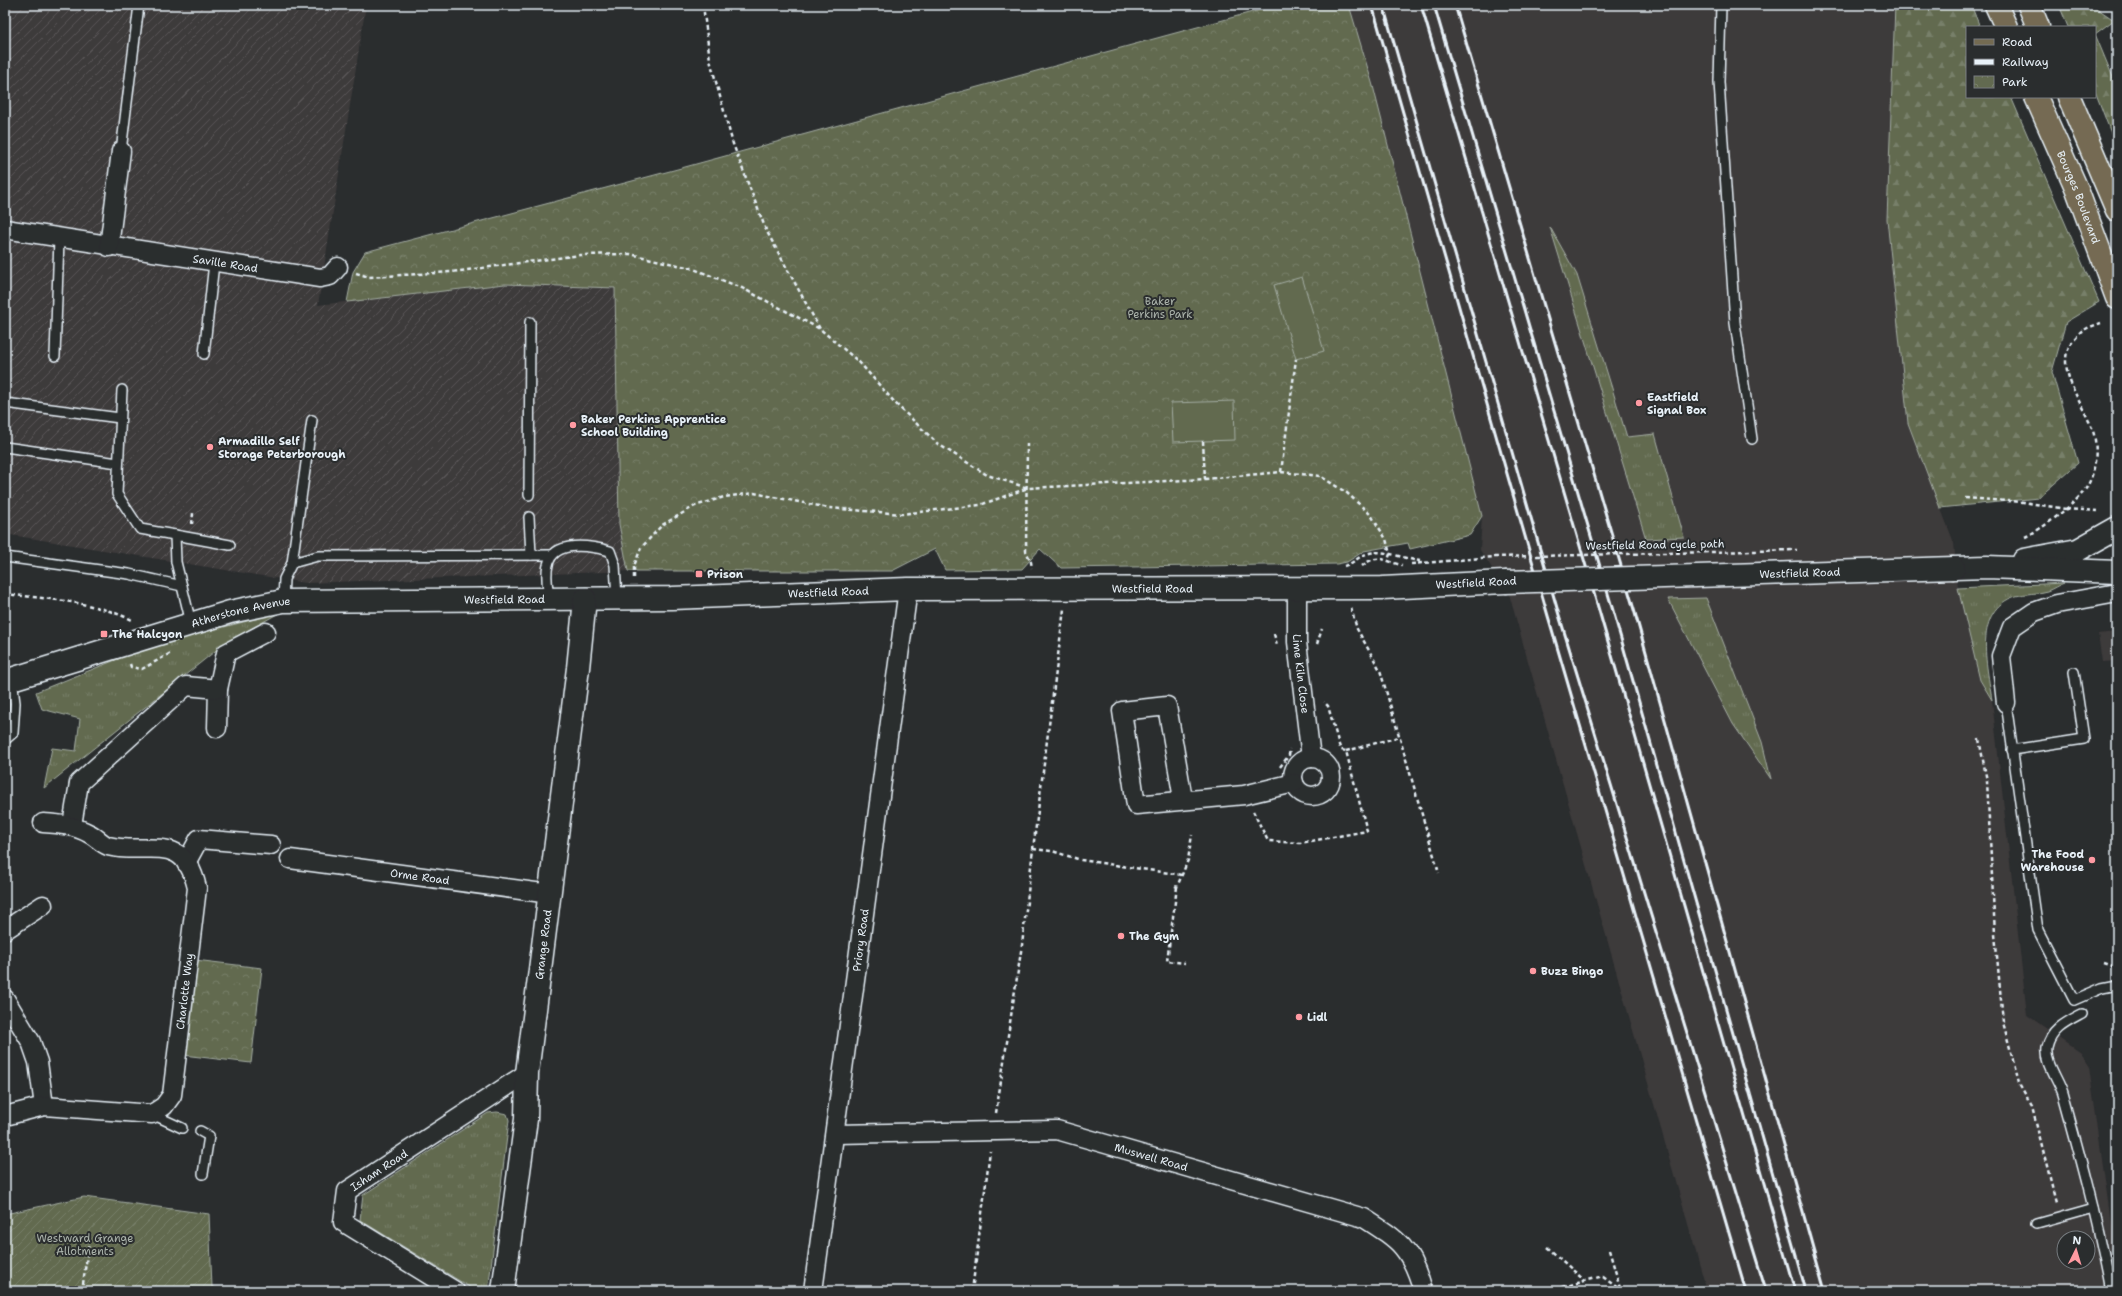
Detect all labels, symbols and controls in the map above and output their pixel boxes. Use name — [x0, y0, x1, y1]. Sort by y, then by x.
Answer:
legend — [1966, 26, 2096, 98]
text: Road — [2002, 34, 2033, 50]
text: Railway — [2002, 54, 2049, 70]
text: Park — [2002, 74, 2028, 90]
street label: Bourges Boulevard — [2053, 148, 2104, 246]
street label: Saville Road — [192, 251, 259, 276]
park label: Baker Perkins Park — [1127, 294, 1193, 322]
place label: Eastfield Signal Box — [1647, 390, 1706, 418]
marker: Eastfield Signal Box — [1634, 398, 1644, 408]
place label: Baker Perkins Apprentice School Building — [581, 412, 727, 440]
marker: Baker Perkins Apprentice School Building — [568, 420, 578, 430]
place label: Armadillo Self Storage Peterborough — [218, 434, 346, 462]
marker: Armadillo Self Storage Peterborough — [205, 442, 215, 452]
street label: Westfield Road cycle path — [1585, 536, 1725, 554]
street label: Westfield Road — [1759, 564, 1841, 582]
place label: Prison — [707, 567, 744, 582]
marker: Prison — [694, 569, 704, 579]
street label: Westfield Road — [1435, 573, 1517, 593]
street label: Westfield Road — [1112, 581, 1193, 596]
street label: Westfield Road — [788, 583, 869, 601]
street label: Westfield Road — [464, 591, 545, 607]
street label: Atherstone Avenue — [189, 593, 291, 631]
place label: The Halcyon — [112, 627, 183, 642]
marker: The Halcyon — [99, 629, 109, 639]
street label: Lime Kiln Close — [1290, 634, 1313, 714]
place label: The Food Warehouse — [2020, 847, 2084, 875]
marker: The Food Warehouse — [2087, 855, 2097, 865]
street label: Orme Road — [389, 865, 450, 888]
street label: Priory Road — [849, 908, 872, 973]
street label: Grange Road — [531, 909, 555, 981]
place label: The Gym — [1129, 929, 1179, 944]
marker: The Gym — [1116, 931, 1126, 941]
street label: Charlotte Way — [172, 952, 197, 1030]
place label: Buzz Bingo — [1541, 964, 1603, 979]
marker: Buzz Bingo — [1528, 966, 1538, 976]
place label: Lidl — [1307, 1010, 1328, 1025]
marker: Lidl — [1294, 1012, 1304, 1022]
street label: Muswell Road — [1113, 1139, 1190, 1175]
street label: Isham Road — [347, 1146, 411, 1194]
north arrow — [2056, 1230, 2096, 1270]
park label: Westward Grange Allotments — [37, 1231, 133, 1259]
text: N — [2072, 1233, 2082, 1248]

